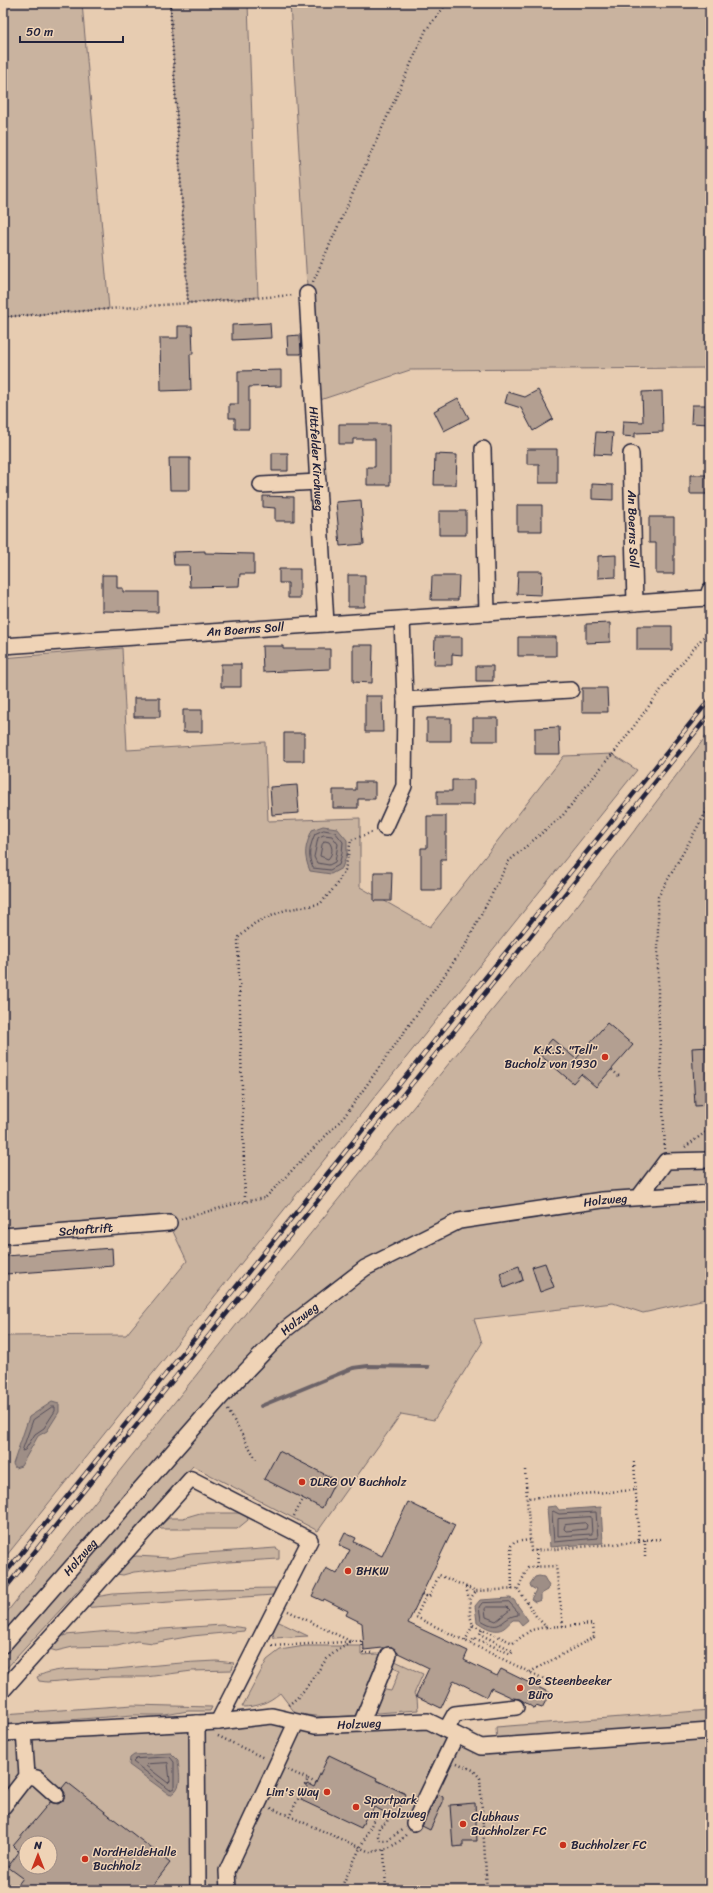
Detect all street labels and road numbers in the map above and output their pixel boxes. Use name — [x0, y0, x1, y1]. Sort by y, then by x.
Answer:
street label: Hittfelder Kirchweg — [302, 406, 330, 512]
street label: An Boerns Soll — [621, 489, 645, 569]
street label: An Boerns Soll — [205, 616, 286, 643]
street label: Holzweg — [582, 1187, 628, 1214]
street label: Schaftrift — [58, 1216, 115, 1243]
street label: Holzweg — [274, 1297, 323, 1341]
street label: Holzweg — [57, 1533, 103, 1581]
street label: Holzweg — [337, 1712, 382, 1736]

